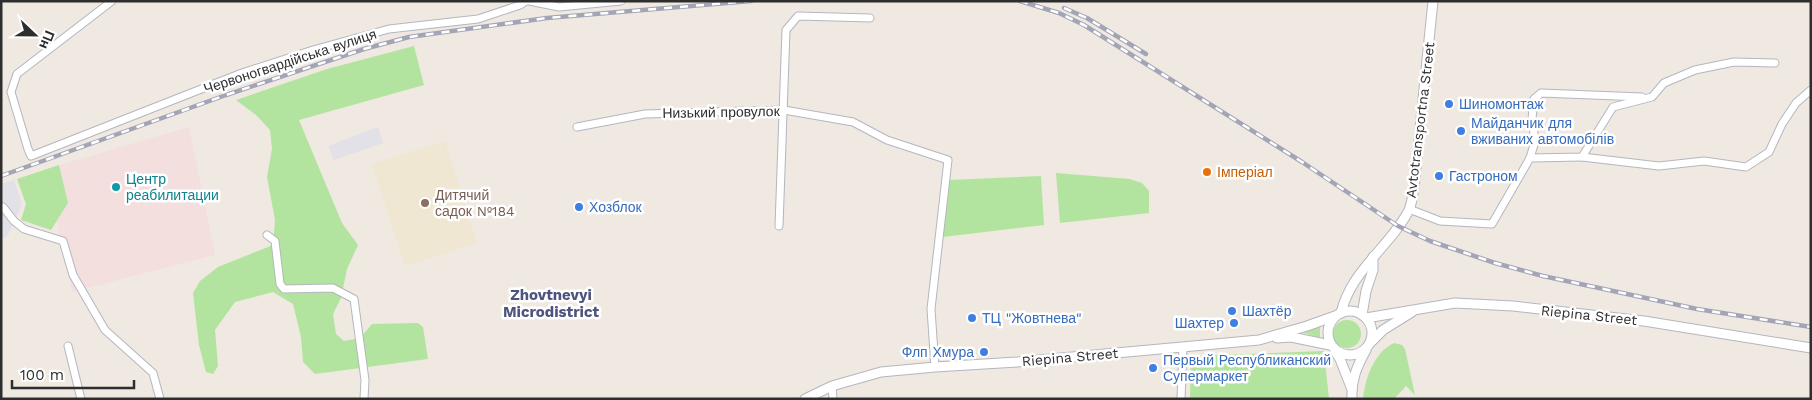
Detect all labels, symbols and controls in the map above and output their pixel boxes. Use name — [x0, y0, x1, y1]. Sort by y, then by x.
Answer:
north arrow — [10, 10, 60, 60]
street label: Червоногвардійська вулиця — [201, 25, 379, 97]
text: Пн — [36, 28, 58, 51]
street label: Avtotransportna Street — [1402, 41, 1438, 199]
place label: Шиномонтаж — [1459, 96, 1544, 112]
marker: Шиномонтаж — [1443, 98, 1455, 110]
street label: Низький провулок — [662, 103, 781, 121]
place label: Майданчик для вживаних автомобілів — [1471, 115, 1614, 147]
marker: Майданчик для вживаних автомобілів — [1455, 125, 1467, 137]
place label: Імперіал — [1217, 164, 1273, 180]
marker: Імперіал — [1201, 166, 1213, 178]
place label: Гастроном — [1449, 168, 1518, 184]
marker: Гастроном — [1433, 170, 1445, 182]
place label: Центр реабилитации — [126, 171, 219, 203]
marker: Центр реабилитации — [110, 181, 122, 193]
place label: Дитячий садок №184 — [435, 187, 515, 219]
marker: Дитячий садок №184 — [419, 197, 431, 209]
place label: Хозблок — [589, 199, 643, 215]
marker: Хозблок — [573, 201, 585, 213]
district label: Zhovtnevyi Microdistrict — [503, 286, 599, 321]
street label: Riepina Street — [1540, 302, 1638, 328]
place label: Шахтёр — [1242, 303, 1292, 319]
marker: Шахтёр — [1226, 305, 1238, 317]
place label: ТЦ "Жовтнева" — [982, 310, 1082, 326]
marker: ТЦ "Жовтнева" — [966, 312, 978, 324]
place label: Шахтер — [1175, 315, 1224, 331]
marker: Шахтер — [1228, 317, 1240, 329]
place label: Флп Хмура — [902, 344, 974, 360]
street label: Riepina Street — [1021, 345, 1119, 369]
marker: Флп Хмура — [978, 346, 990, 358]
place label: Первый Республиканский Супермаркет — [1163, 352, 1331, 384]
scale bar — [12, 358, 135, 390]
marker: Первый Республиканский Супермаркет — [1147, 362, 1159, 374]
text: 100 m — [20, 366, 64, 384]

